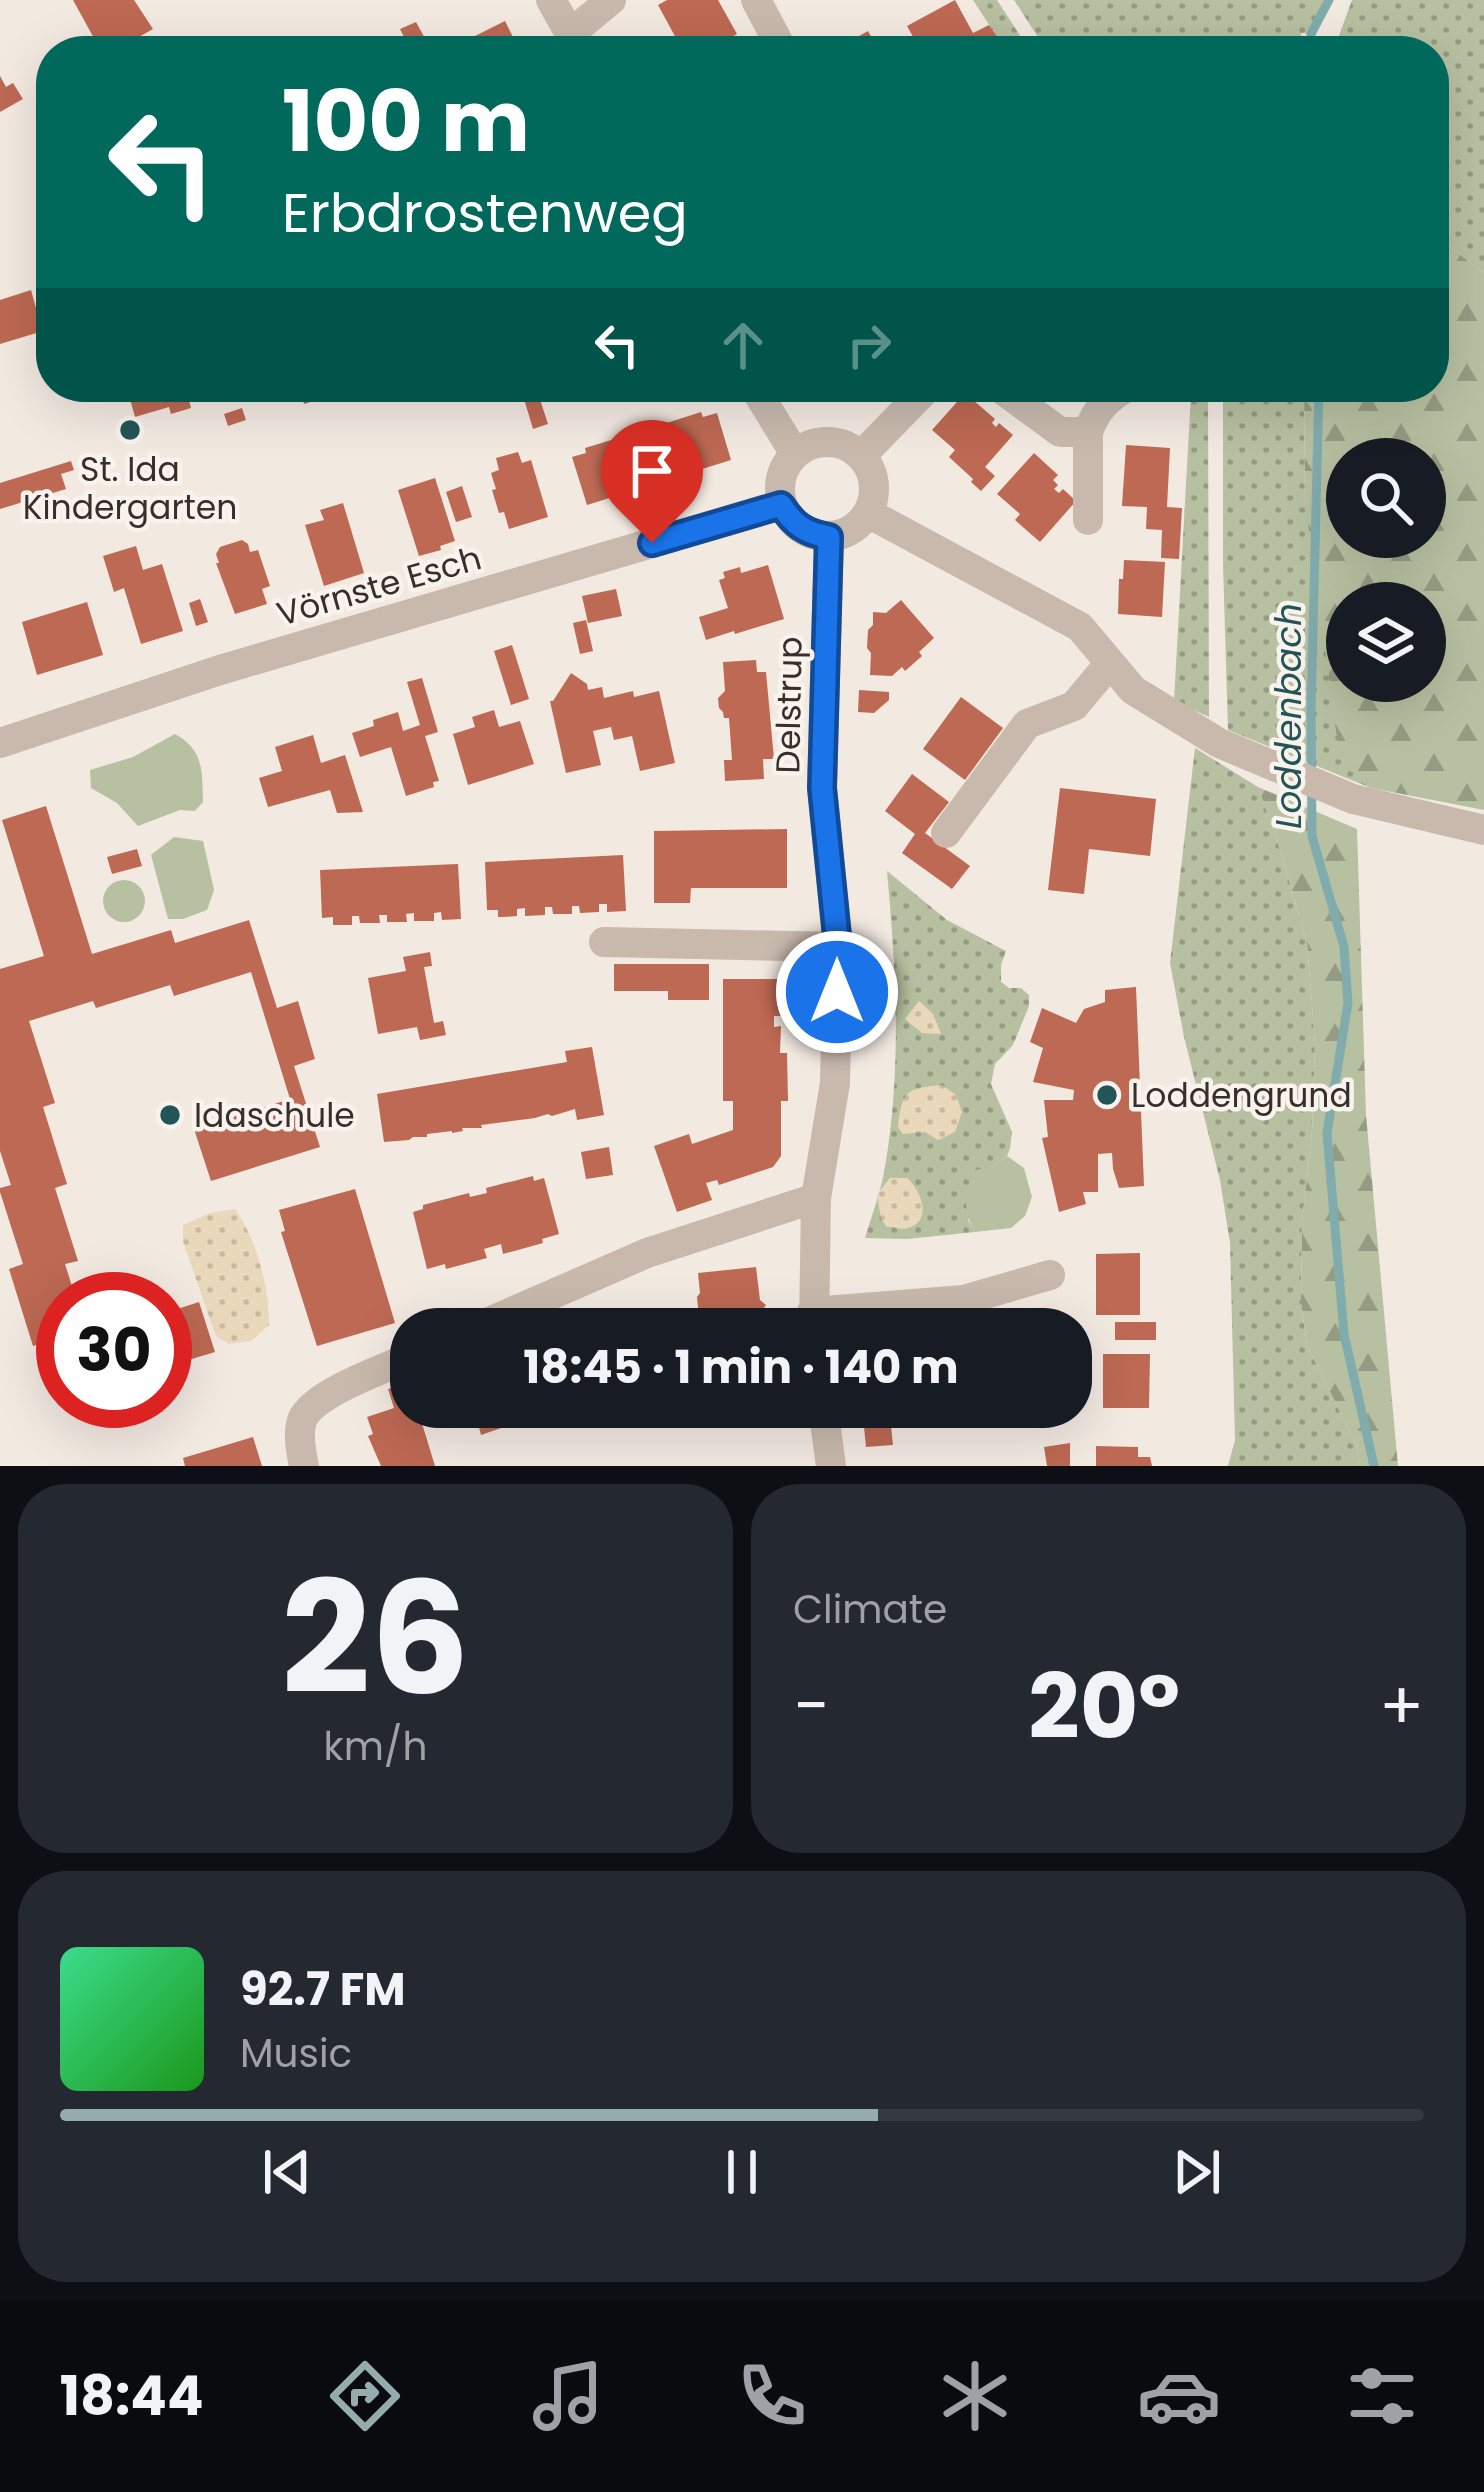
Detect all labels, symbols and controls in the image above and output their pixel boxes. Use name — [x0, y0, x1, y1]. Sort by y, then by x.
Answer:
text: 100 m — [282, 63, 530, 180]
icon: left — [84, 84, 240, 240]
text: Erbdrostenweg — [282, 175, 688, 251]
icon: left — [584, 312, 650, 378]
icon: ahead — [710, 312, 776, 378]
icon: right — [836, 312, 902, 378]
marker: St. Ida Kindergarten — [117, 417, 143, 443]
pin — [601, 420, 703, 543]
icon: arrive — [619, 438, 685, 504]
map controls — [1326, 438, 1446, 702]
button: search — [1326, 438, 1446, 558]
place label: St. Ida Kindergarten — [23, 446, 237, 531]
street label: Vörnste Esch — [271, 534, 487, 638]
button: layers — [1326, 582, 1446, 702]
water label: Loddenbach — [1263, 603, 1314, 829]
street label: Delstrup — [764, 636, 814, 774]
position arrow — [774, 929, 900, 1055]
place label: Loddengrund — [1131, 1072, 1352, 1119]
marker: Loddengrund — [1094, 1082, 1120, 1108]
place label: Idaschule — [194, 1092, 355, 1139]
marker: Idaschule — [157, 1102, 183, 1128]
speed limit sign: 30 — [36, 1272, 192, 1428]
text: 18:45 · 1 min · 140 m — [523, 1336, 959, 1399]
text: 26 — [281, 1529, 470, 1748]
text: Climate — [793, 1582, 947, 1637]
text: 20° — [1028, 1643, 1180, 1770]
text: − — [793, 1660, 829, 1752]
text: + — [1379, 1660, 1424, 1752]
text: km/h — [324, 1719, 427, 1774]
text: 92.7 FM — [240, 1958, 406, 2021]
text: Music — [240, 2026, 352, 2081]
icon: previous — [254, 2139, 320, 2205]
icon: pause — [709, 2139, 775, 2205]
icon: next — [1164, 2139, 1230, 2205]
icon: directions — [323, 2354, 407, 2438]
icon: music — [526, 2354, 610, 2438]
icon: phone — [730, 2354, 814, 2438]
icon: climate — [933, 2354, 1017, 2438]
icon: car — [1137, 2354, 1221, 2438]
icon: filters — [1340, 2354, 1424, 2438]
text: 18:44 — [60, 2358, 203, 2434]

